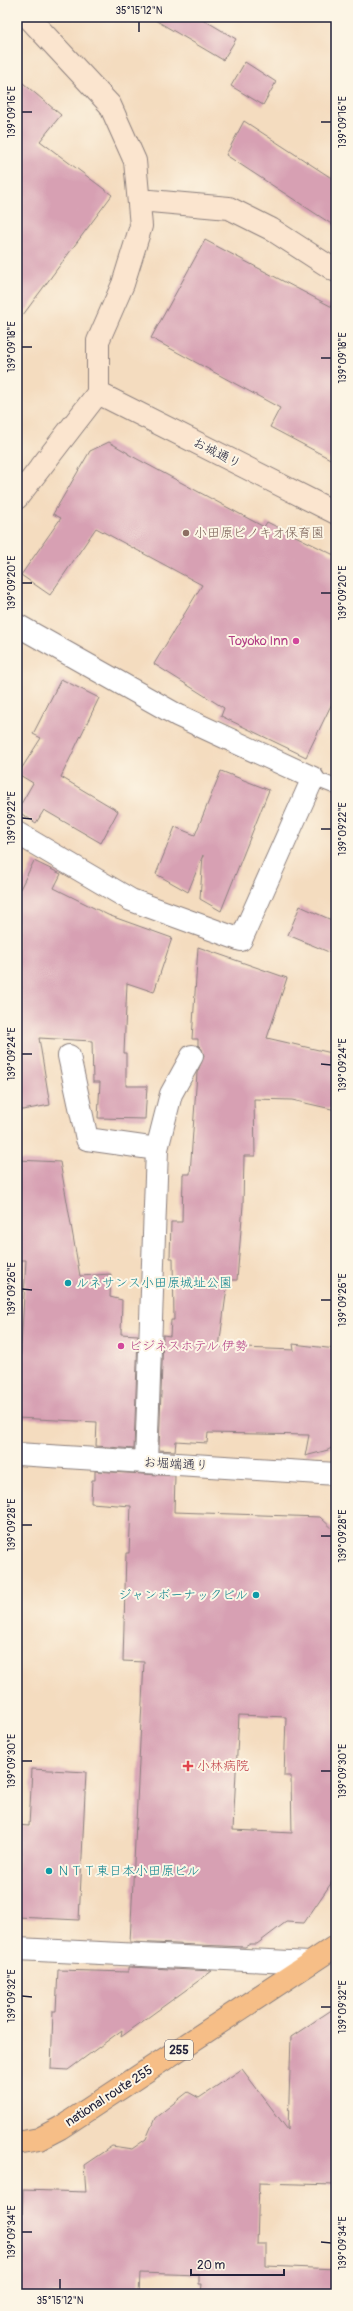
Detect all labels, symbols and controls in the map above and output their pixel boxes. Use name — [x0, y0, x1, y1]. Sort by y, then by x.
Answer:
text: 35°15'12"N — [115, 5, 163, 17]
text: 139°09'16"E — [6, 86, 18, 138]
text: 139°09'16"E — [337, 96, 349, 148]
text: 139°09'18"E — [6, 321, 18, 373]
text: 139°09'18"E — [337, 332, 349, 384]
street label: お城通り — [190, 434, 244, 472]
place label: 小田原ピノキオ保育園 — [194, 525, 324, 541]
marker: 小田原ピノキオ保育園 — [181, 528, 191, 538]
text: 139°09'20"E — [6, 556, 18, 610]
text: 139°09'20"E — [337, 566, 349, 620]
place label: Toyoko Inn — [228, 633, 288, 649]
marker: Toyoko Inn — [291, 636, 301, 646]
text: 139°09'22"E — [6, 791, 18, 845]
text: 139°09'22"E — [337, 802, 349, 856]
text: 139°09'24"E — [6, 1027, 18, 1081]
text: 139°09'24"E — [337, 1038, 349, 1092]
text: 139°09'26"E — [6, 1262, 18, 1316]
text: 139°09'26"E — [337, 1273, 349, 1327]
place label: ルネサンス小田原城址公園 — [76, 1275, 232, 1291]
marker: ルネサンス小田原城址公園 — [63, 1278, 73, 1288]
place label: ビジネスホテル 伊勢 — [129, 1338, 248, 1354]
marker: ビジネスホテル 伊勢 — [116, 1341, 126, 1351]
street label: お堀端通り — [143, 1454, 209, 1474]
text: 139°09'28"E — [6, 1499, 18, 1551]
text: 139°09'28"E — [337, 1510, 349, 1562]
place label: ジャンボーナックビル — [118, 1587, 248, 1603]
marker: ジャンボーナックビル — [251, 1590, 261, 1600]
text: 139°09'30"E — [6, 1734, 18, 1788]
text: 139°09'30"E — [337, 1744, 349, 1798]
place label: 小林病院 — [197, 1758, 249, 1774]
marker: 小林病院 — [182, 1760, 194, 1772]
place label: ＮＴＴ東日本小田原ビル — [57, 1863, 200, 1879]
marker: ＮＴＴ東日本小田原ビル — [44, 1866, 54, 1876]
text: 139°09'32"E — [6, 1969, 18, 2023]
text: 139°09'32"E — [337, 1980, 349, 2034]
road number: 255 — [165, 2040, 193, 2060]
street label: national route 255 — [63, 2062, 155, 2130]
text: 139°09'34"E — [6, 2205, 18, 2259]
text: 139°09'34"E — [337, 2216, 349, 2270]
scale bar — [191, 2251, 284, 2277]
text: 20 m — [197, 2258, 226, 2273]
text: 35°15'12"N — [36, 2295, 84, 2307]

